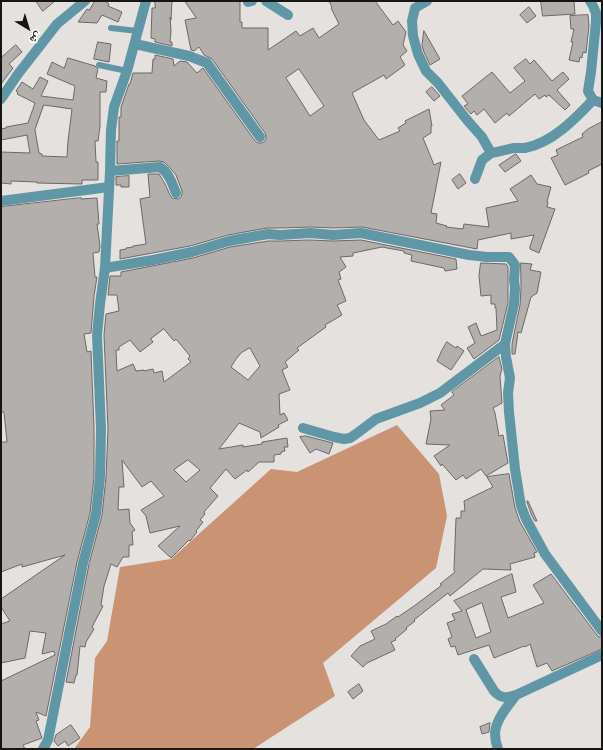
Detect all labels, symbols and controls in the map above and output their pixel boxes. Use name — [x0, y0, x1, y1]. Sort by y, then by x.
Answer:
north arrow — [8, 8, 48, 48]
text: ش — [27, 29, 44, 47]

